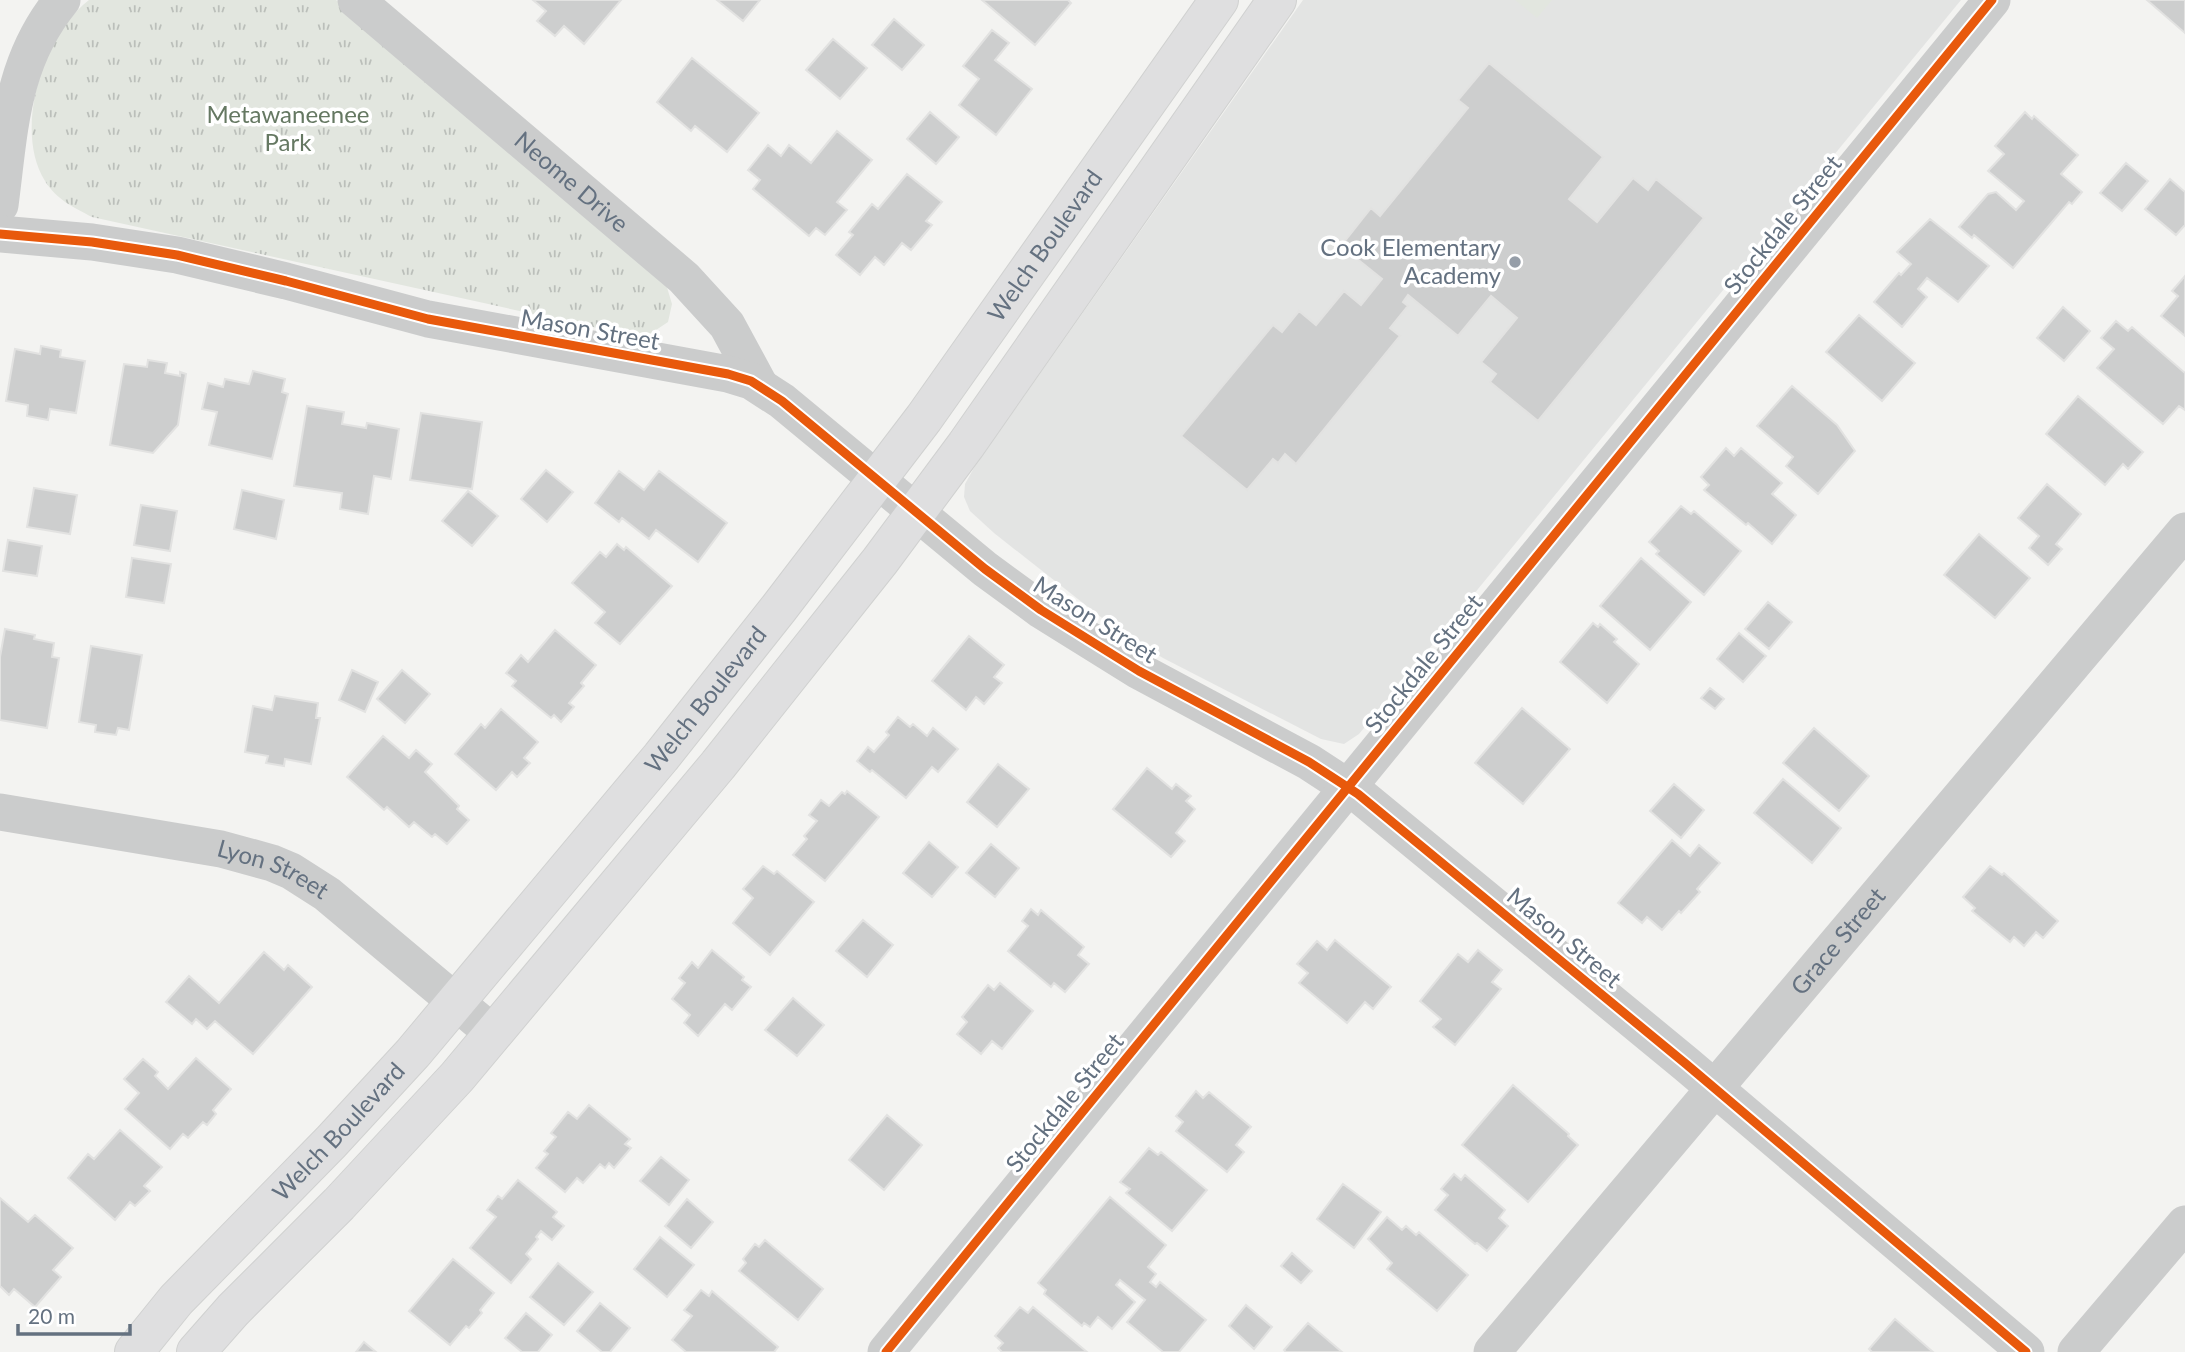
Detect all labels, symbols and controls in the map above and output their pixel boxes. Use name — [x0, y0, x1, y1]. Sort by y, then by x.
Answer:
park label: Metawaneenee Park — [206, 99, 370, 156]
street label: Neome Drive — [509, 125, 635, 238]
street label: Stockdale Street — [1717, 148, 1847, 300]
street label: Welch Boulevard — [981, 164, 1108, 327]
place label: Cook Elementary Academy — [1320, 232, 1502, 289]
marker: Cook Elementary Academy — [1507, 254, 1523, 270]
street label: Mason Street — [519, 302, 662, 355]
street label: Mason Street — [1028, 569, 1163, 668]
street label: Stockdale Street — [1358, 587, 1488, 739]
street label: Welch Boulevard — [638, 620, 772, 778]
street label: Lyon Street — [214, 833, 335, 905]
street label: Mason Street — [1502, 881, 1628, 993]
street label: Grace Street — [1784, 881, 1891, 1000]
street label: Stockdale Street — [999, 1026, 1129, 1178]
street label: Welch Boulevard — [266, 1056, 410, 1206]
scale bar — [18, 1292, 130, 1336]
text: 20 m — [28, 1303, 75, 1328]

